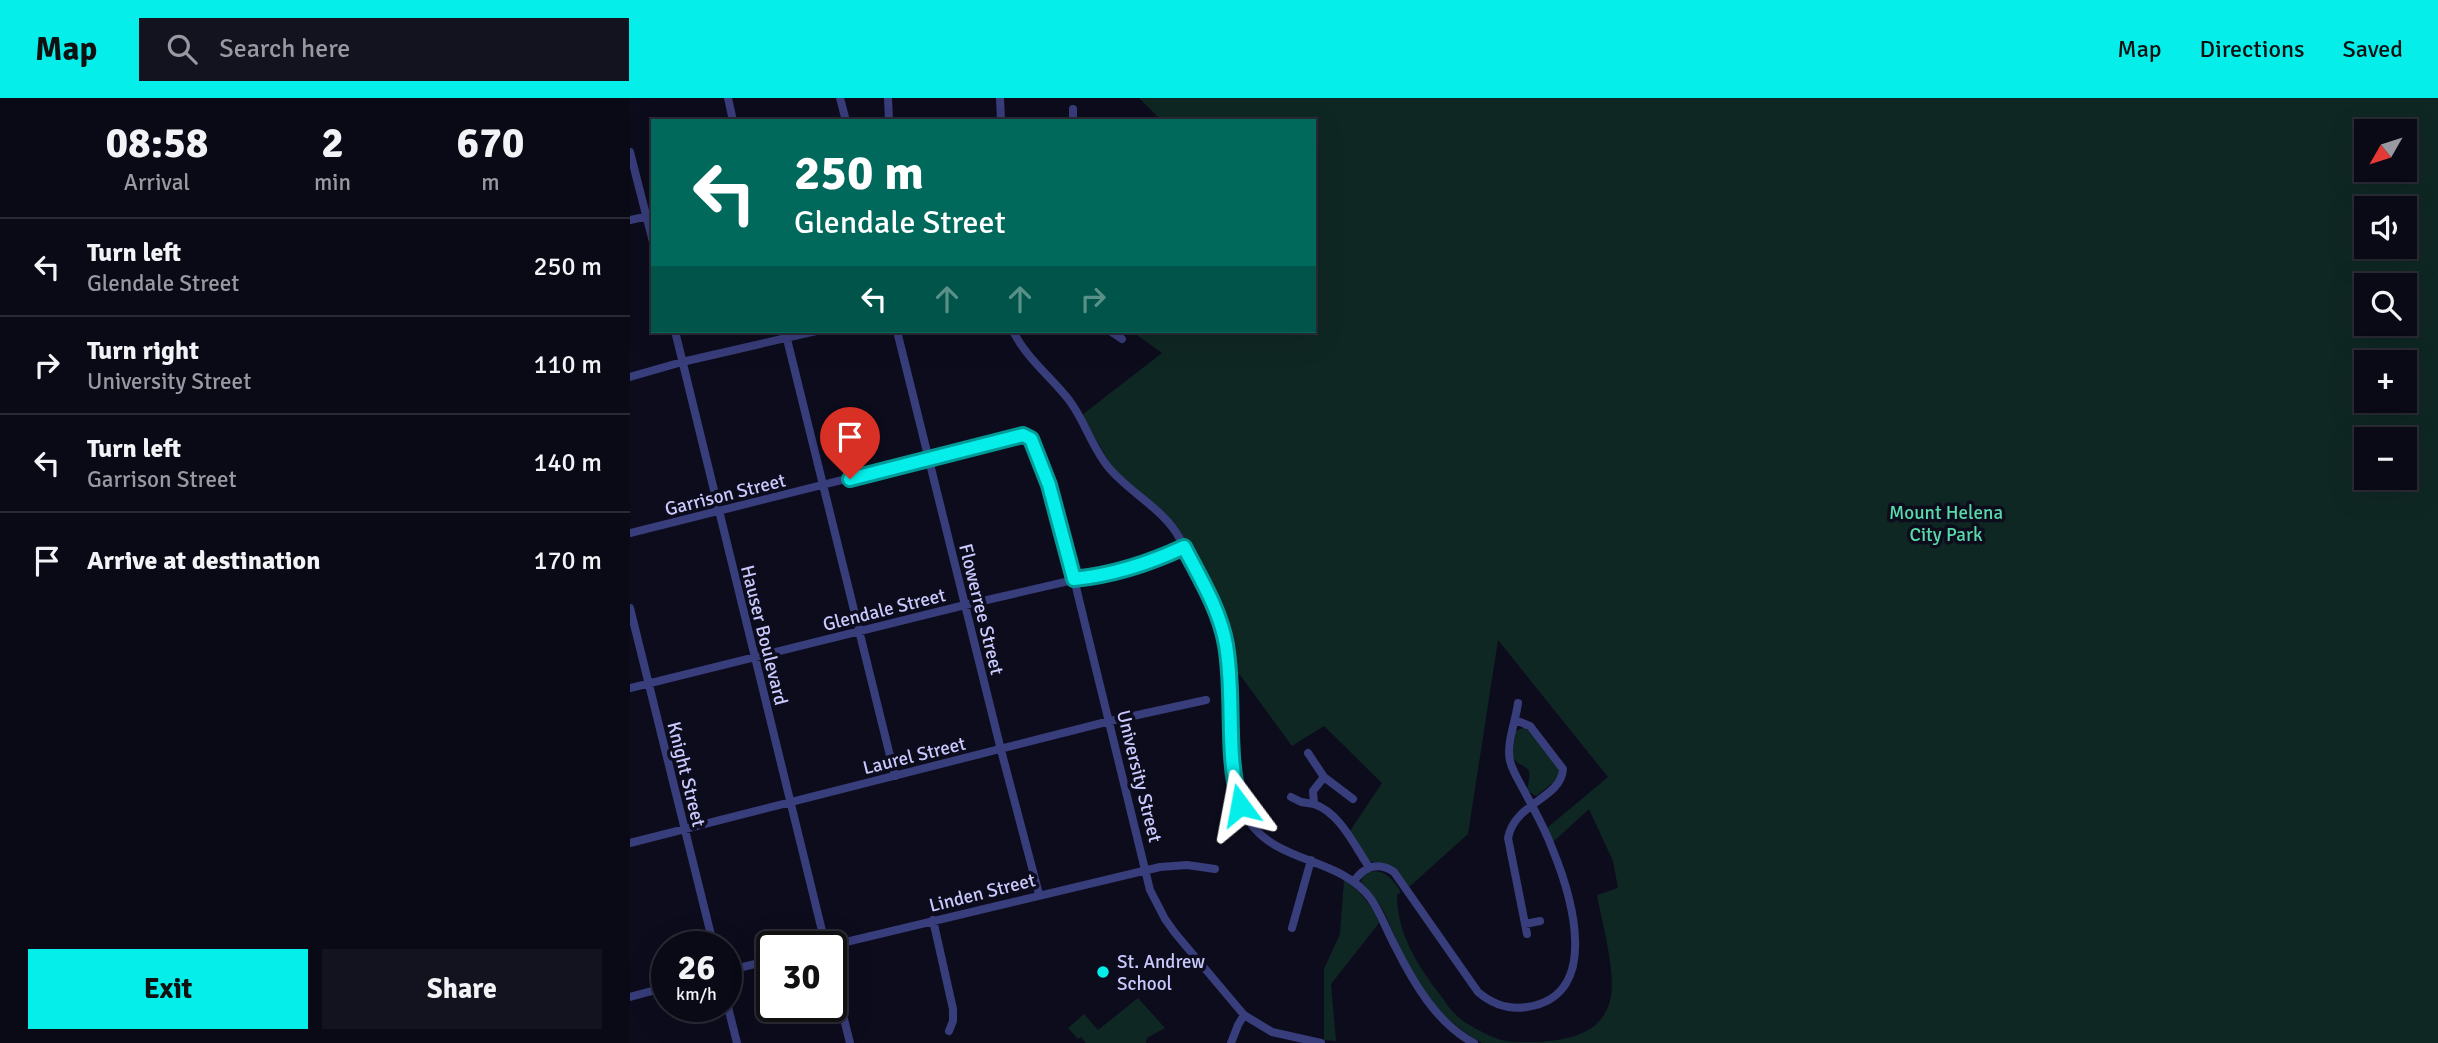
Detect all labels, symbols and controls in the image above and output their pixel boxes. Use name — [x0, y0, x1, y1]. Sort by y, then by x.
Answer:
search box — [139, 18, 629, 81]
text: Map — [35, 29, 97, 70]
icon: search — [163, 30, 201, 68]
text: Search here — [219, 33, 350, 65]
text: Map — [2117, 34, 2162, 64]
text: Directions — [2200, 34, 2305, 64]
text: Saved — [2343, 34, 2403, 64]
text: 08:58 — [105, 118, 209, 169]
text: 2 — [321, 118, 344, 169]
text: 670 — [456, 118, 525, 169]
north arrow — [2354, 119, 2417, 182]
map controls — [2354, 119, 2417, 490]
text: 250 m — [794, 143, 924, 203]
icon: left — [679, 147, 770, 238]
text: Arrival — [124, 168, 190, 197]
text: min — [314, 168, 351, 197]
text: m — [481, 168, 500, 197]
button: sound — [2354, 196, 2417, 259]
text: Glendale Street — [794, 203, 1006, 242]
text: Turn left — [87, 237, 181, 269]
icon: left — [28, 248, 66, 286]
text: 250 m — [533, 251, 602, 283]
text: Glendale Street — [87, 269, 239, 298]
button: search — [2354, 273, 2417, 336]
icon: left — [855, 280, 893, 318]
icon: ahead — [928, 280, 966, 318]
icon: ahead — [1001, 280, 1039, 318]
icon: right — [1074, 280, 1112, 318]
text: Turn right — [87, 335, 199, 367]
icon: right — [28, 346, 66, 384]
text: 110 m — [533, 349, 602, 381]
button: + — [2354, 350, 2417, 413]
text: University Street — [87, 367, 251, 396]
pin — [820, 407, 880, 479]
icon: arrive — [831, 418, 869, 456]
button: − — [2354, 427, 2417, 490]
text: Turn left — [87, 433, 181, 465]
icon: left — [28, 444, 66, 482]
text: 140 m — [533, 447, 602, 479]
text: Garrison Street — [87, 465, 237, 494]
street label: Garrison Street — [662, 468, 788, 522]
park label: Mount Helena City Park — [1889, 501, 2003, 547]
street label: Flowerree Street — [953, 541, 1009, 678]
icon: arrive — [28, 542, 66, 580]
text: Arrive at destination — [87, 545, 320, 577]
text: 170 m — [533, 545, 602, 577]
street label: Hauser Boulevard — [735, 563, 793, 708]
street label: Glendale Street — [820, 583, 948, 637]
street label: University Street — [1111, 708, 1167, 845]
street label: Knight Street — [661, 719, 711, 830]
street label: Laurel Street — [860, 732, 968, 780]
position arrow — [1203, 768, 1277, 842]
street label: Linden Street — [927, 868, 1038, 918]
speed limit sign: 30 — [756, 931, 847, 1022]
text: 26 — [678, 946, 715, 989]
button: Exit — [28, 949, 308, 1029]
button: Share — [322, 949, 602, 1029]
place label: St. Andrew School — [1117, 950, 1205, 996]
marker: St. Andrew School — [1095, 964, 1111, 980]
text: km/h — [676, 983, 717, 1005]

